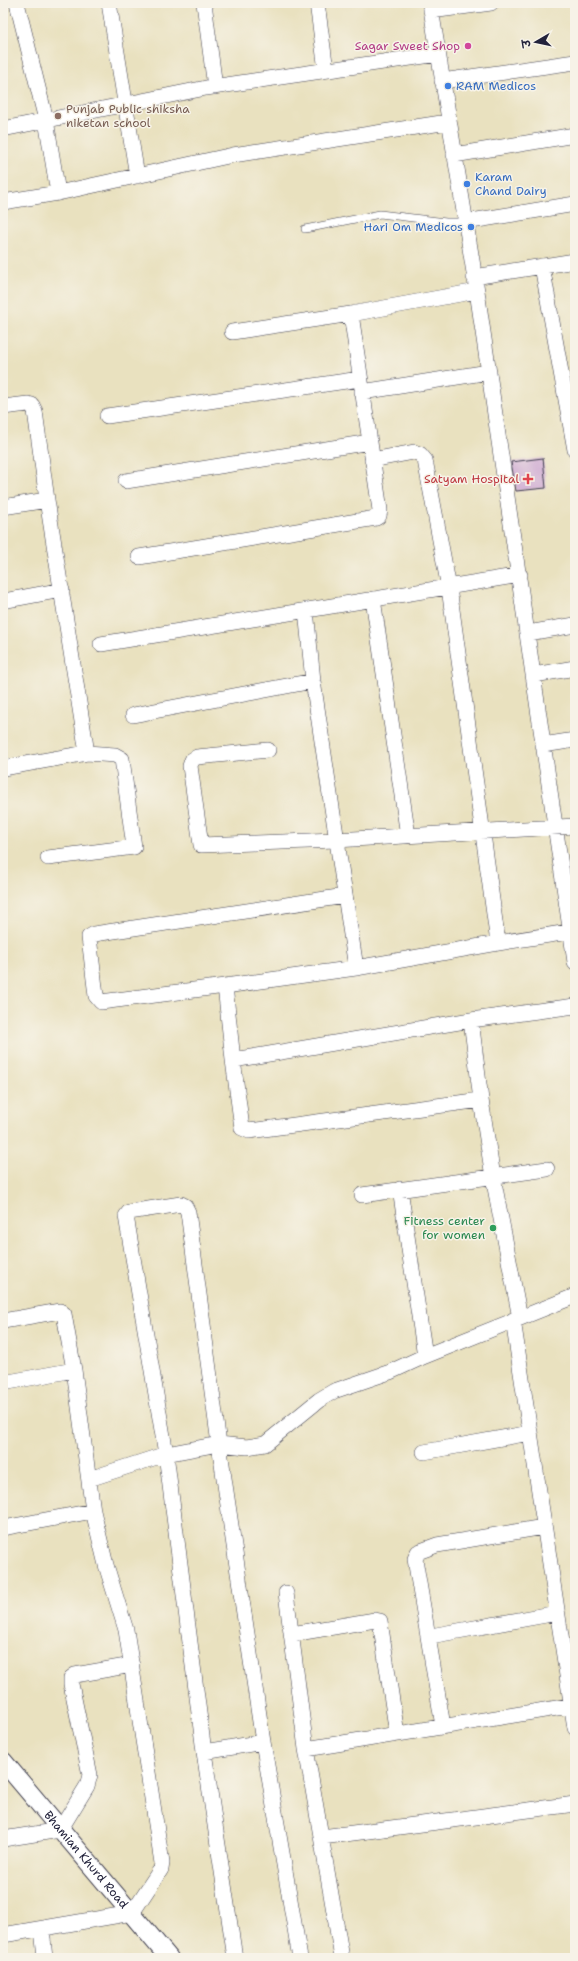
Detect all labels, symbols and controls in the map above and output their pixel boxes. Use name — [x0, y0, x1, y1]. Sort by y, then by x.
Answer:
north arrow — [516, 22, 556, 62]
text: उ — [518, 37, 535, 49]
place label: Sagar Sweet Shop — [355, 38, 460, 54]
marker: Sagar Sweet Shop — [463, 41, 473, 51]
place label: RAM Medicos — [456, 78, 536, 94]
marker: RAM Medicos — [443, 81, 453, 91]
place label: Punjab Public shiksha niketan school — [66, 101, 190, 131]
marker: Punjab Public shiksha niketan school — [53, 111, 63, 121]
place label: Karam Chand Dairy — [475, 169, 547, 199]
marker: Karam Chand Dairy — [462, 179, 472, 189]
place label: Hari Om Medicos — [364, 219, 463, 235]
marker: Hari Om Medicos — [466, 222, 476, 232]
place label: Satyam Hospital — [424, 471, 519, 487]
marker: Satyam Hospital — [522, 473, 534, 485]
place label: Fitness center for women — [404, 1213, 485, 1243]
marker: Fitness center for women — [488, 1223, 498, 1233]
street label: Bhamian Khurd Road — [40, 1807, 132, 1912]

